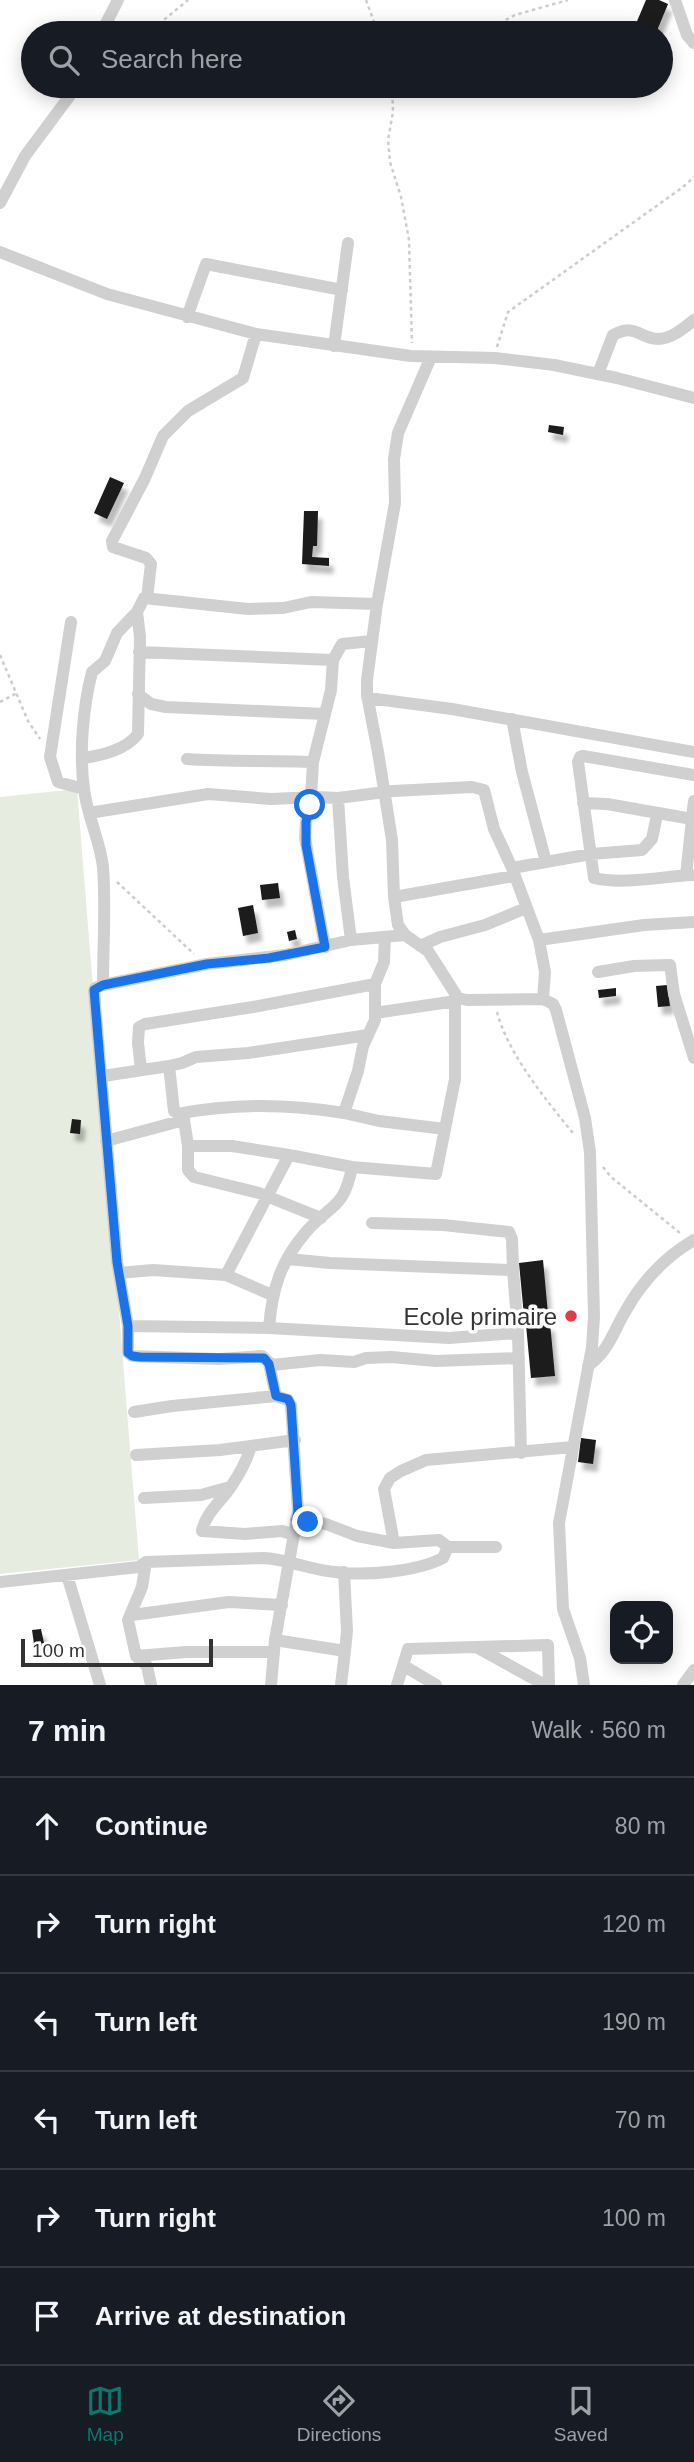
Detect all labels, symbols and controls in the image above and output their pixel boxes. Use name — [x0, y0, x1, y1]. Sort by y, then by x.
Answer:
search box — [21, 21, 673, 98]
icon: search — [45, 41, 83, 79]
text: Search here — [101, 44, 243, 74]
route start — [294, 789, 325, 820]
place label: Ecole primaire — [404, 1303, 557, 1330]
marker: Ecole primaire — [563, 1308, 579, 1324]
route end — [292, 1506, 323, 1537]
map controls — [610, 1601, 673, 1664]
button: locate — [610, 1601, 673, 1664]
scale bar — [21, 1636, 214, 1668]
text: 100 m — [32, 1640, 85, 1661]
text: 7 min — [28, 1714, 106, 1747]
text: Walk · 560 m — [531, 1717, 666, 1743]
icon: ahead — [28, 1807, 66, 1845]
text: Continue — [95, 1811, 208, 1841]
text: 80 m — [615, 1813, 666, 1839]
icon: right — [28, 1905, 66, 1943]
text: Turn right — [95, 1909, 216, 1939]
text: 120 m — [602, 1911, 666, 1937]
icon: left — [28, 2003, 66, 2041]
text: Turn left — [95, 2007, 197, 2037]
text: 190 m — [602, 2009, 666, 2035]
icon: left — [28, 2101, 66, 2139]
text: Turn left — [95, 2105, 197, 2135]
text: 70 m — [615, 2107, 666, 2133]
icon: right — [28, 2199, 66, 2237]
text: Turn right — [95, 2203, 216, 2233]
text: 100 m — [602, 2205, 666, 2231]
icon: arrive — [28, 2297, 66, 2335]
text: Arrive at destination — [95, 2301, 346, 2331]
tab: Map — [86, 2382, 124, 2446]
tab: Directions — [297, 2382, 381, 2446]
tab: Saved — [554, 2382, 608, 2446]

